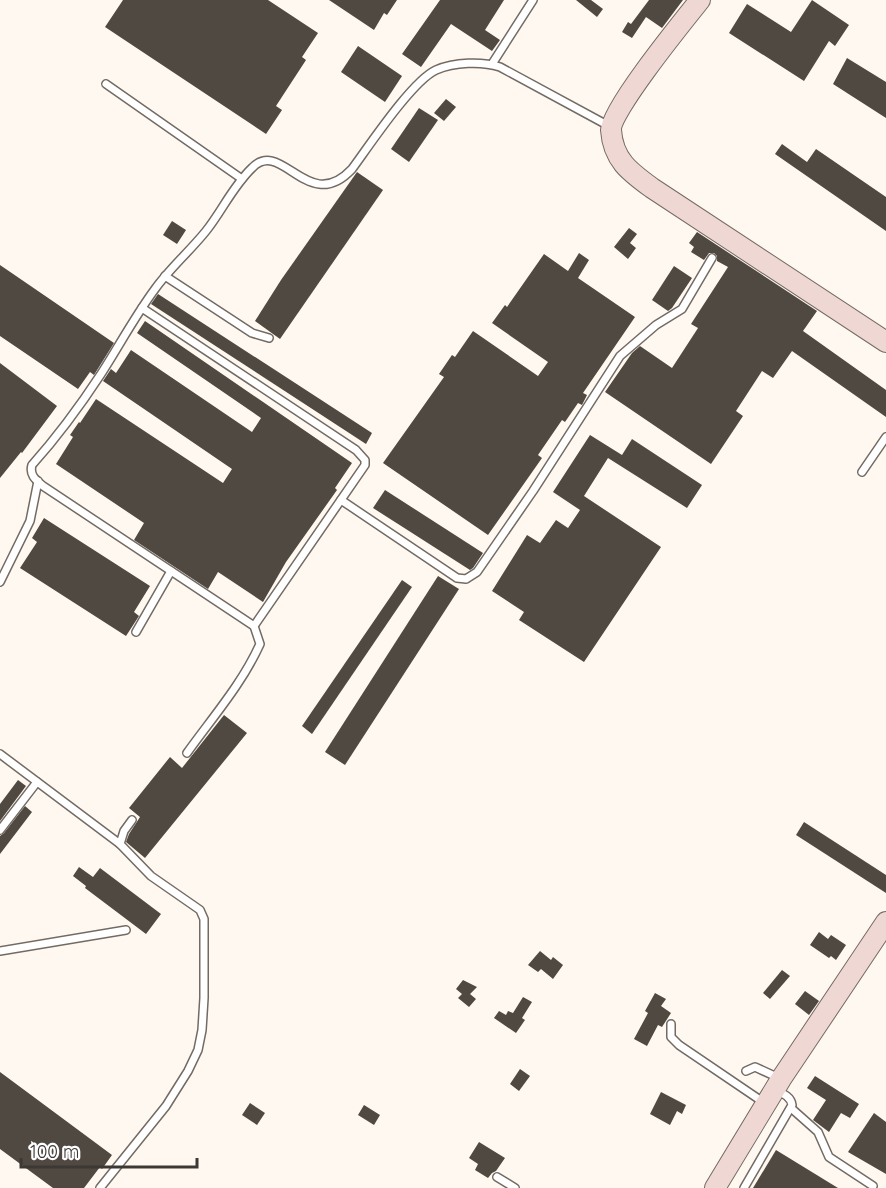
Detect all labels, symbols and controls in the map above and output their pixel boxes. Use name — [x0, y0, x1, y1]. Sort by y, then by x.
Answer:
scale bar — [21, 1131, 196, 1169]
text: 100 m — [30, 1140, 79, 1163]

